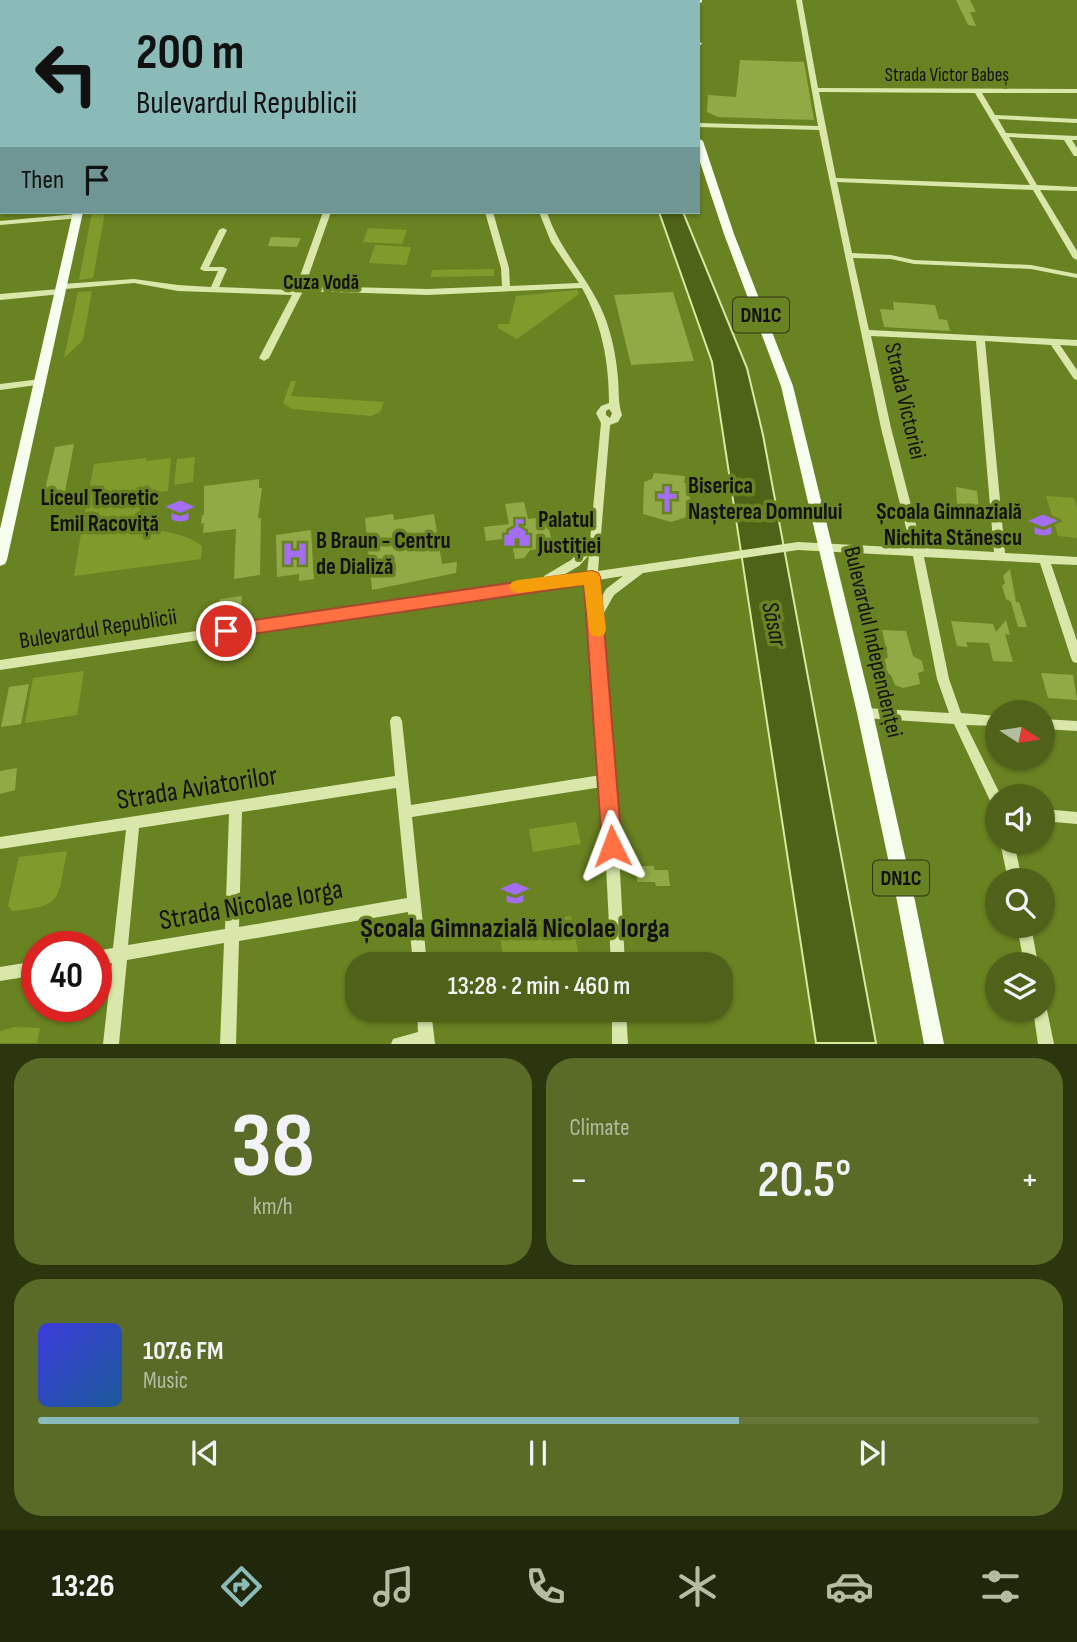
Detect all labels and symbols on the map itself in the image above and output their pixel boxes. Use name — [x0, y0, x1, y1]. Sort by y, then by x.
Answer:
street label: Strada Victor Babeș — [885, 64, 1009, 87]
district label: Cuza Vodă — [283, 270, 359, 295]
road number: DN1C — [733, 298, 789, 332]
street label: Strada Victoriei — [878, 340, 932, 462]
place label: Biserica Nașterea Domnului — [688, 472, 842, 526]
place label: Liceul Teoretic Emil Racoviță — [40, 484, 159, 538]
church icon: Biserica Nașterea Domnului — [652, 484, 682, 514]
school or university icon: Liceul Teoretic Emil Racoviță — [165, 496, 195, 526]
place label: Școala Gimnazială Nichita Stănescu — [876, 498, 1022, 552]
place label: Palatul Justiției — [537, 506, 601, 560]
school or university icon: Școala Gimnazială Nichita Stănescu — [1028, 510, 1058, 540]
public building icon: Palatul Justiției — [502, 518, 532, 548]
place label: B Braun - Centru de Dializă — [316, 527, 451, 581]
hospital icon: B Braun - Centru de Dializă — [280, 539, 310, 569]
street label: Bulevardul Independenței — [837, 544, 909, 740]
water label: Săsar — [755, 599, 793, 650]
pin — [196, 601, 256, 661]
street label: Bulevardul Republicii — [17, 603, 179, 655]
north arrow — [985, 700, 1055, 770]
street label: Strada Aviatorilor — [114, 759, 280, 817]
position arrow — [575, 809, 649, 883]
road number: DN1C — [873, 860, 929, 896]
street label: Strada Nicolae Iorga — [157, 873, 345, 937]
school or university icon: Școala Gimnazială Nicolae Iorga — [500, 878, 530, 908]
place label: Școala Gimnazială Nicolae Iorga — [360, 912, 670, 945]
speed limit sign: 40 — [21, 931, 112, 1022]

